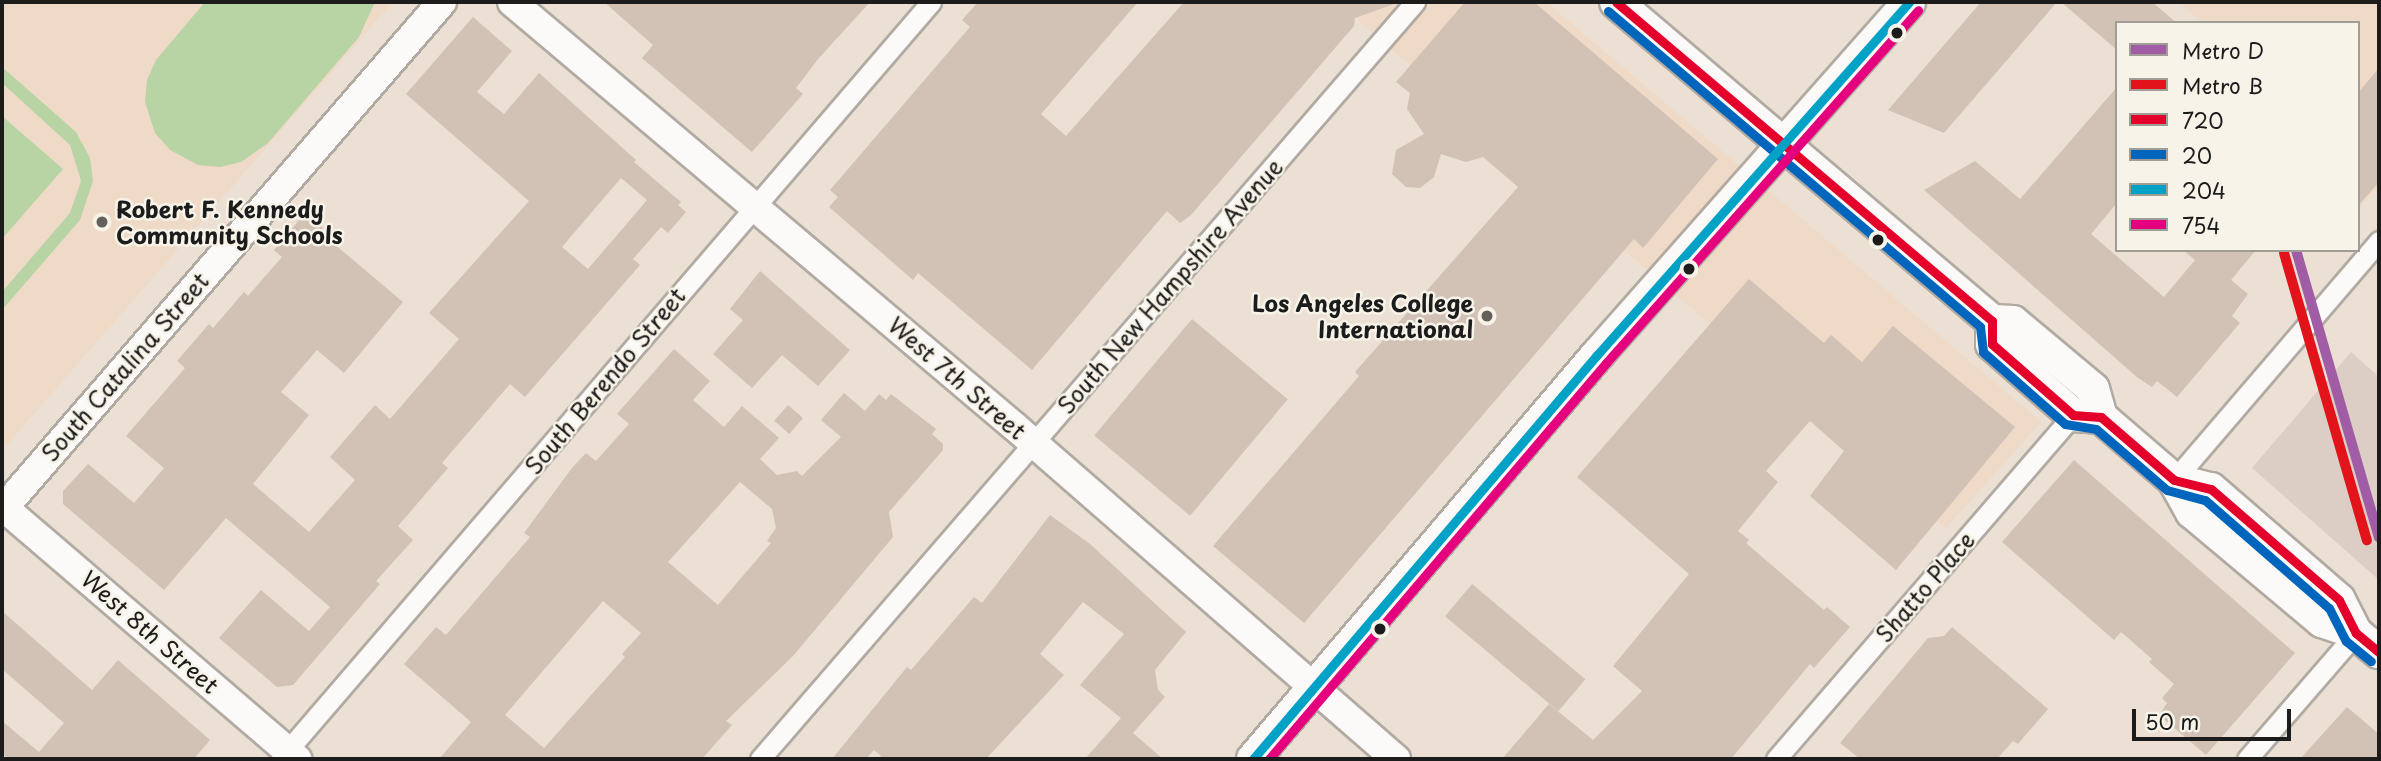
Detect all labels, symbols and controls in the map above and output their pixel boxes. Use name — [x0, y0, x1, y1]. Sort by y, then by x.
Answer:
legend — [2115, 21, 2360, 252]
unlabelled marker — [1890, 26, 1904, 40]
text: Metro D — [2182, 34, 2264, 66]
text: Metro B — [2182, 69, 2263, 101]
text: 720 — [2182, 104, 2224, 136]
text: 20 — [2182, 139, 2212, 171]
street label: South New Hampshire Avenue — [1051, 152, 1289, 420]
text: 204 — [2182, 174, 2226, 206]
place label: Robert F. Kennedy Community Schools — [116, 195, 344, 249]
text: 754 — [2182, 209, 2220, 241]
marker: Robert F. Kennedy Community Schools — [94, 214, 110, 230]
unlabelled marker — [1871, 233, 1885, 247]
unlabelled marker — [1682, 262, 1696, 276]
street label: South Catalina Street — [35, 267, 215, 467]
street label: South Berendo Street — [518, 281, 692, 481]
place label: Los Angeles College International — [1248, 289, 1473, 343]
marker: Los Angeles College International — [1479, 308, 1495, 324]
street label: West 7th Street — [883, 311, 1031, 445]
street label: Shatto Place — [1869, 526, 1981, 648]
street label: West 8th Street — [75, 564, 225, 700]
unlabelled marker — [1373, 622, 1387, 636]
scale bar — [2136, 694, 2295, 738]
text: 50 m — [2145, 705, 2199, 737]

